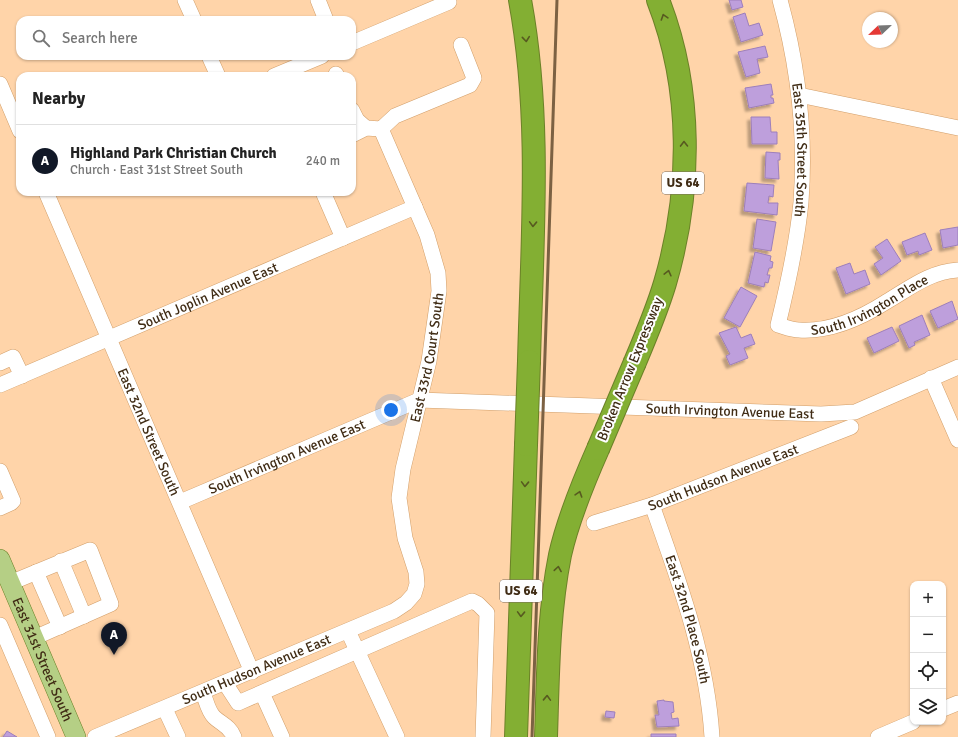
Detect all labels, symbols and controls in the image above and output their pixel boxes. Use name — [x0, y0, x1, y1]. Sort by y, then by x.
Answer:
north arrow — [862, 12, 898, 48]
one-way arrow — [660, 13, 669, 20]
search box — [16, 16, 356, 60]
icon: search — [30, 27, 52, 49]
text: Search here — [62, 29, 138, 47]
one-way arrow — [521, 35, 530, 42]
street label: East 35th Street South — [789, 82, 811, 218]
text: Nearby — [32, 88, 85, 109]
one-way arrow — [680, 141, 688, 147]
text: Highland Park Christian Church — [70, 144, 277, 162]
text: A — [41, 153, 49, 169]
text: 240 m — [306, 153, 340, 169]
text: Church · East 31st Street South — [70, 162, 243, 178]
road number: US 64 — [662, 172, 704, 194]
one-way arrow — [529, 221, 537, 227]
street label: South Joplin Avenue East — [135, 258, 280, 333]
one-way arrow — [663, 270, 671, 276]
street label: South Irvington Place — [810, 270, 931, 339]
street label: East 33rd Court South — [406, 292, 447, 424]
street label: Broken Arrow Expressway — [593, 294, 667, 443]
street label: East 32nd Street South — [114, 365, 184, 498]
street label: South Irvington Avenue East — [645, 399, 815, 422]
your location — [381, 400, 401, 420]
street label: South Irvington Avenue East — [206, 415, 368, 497]
street label: South Hudson Avenue East — [645, 440, 801, 514]
one-way arrow — [521, 481, 529, 487]
one-way arrow — [574, 491, 583, 498]
street label: East 32nd Place South — [662, 552, 714, 685]
one-way arrow — [553, 566, 562, 572]
road number: US 64 — [500, 580, 542, 602]
map controls — [910, 581, 946, 725]
button: + — [910, 581, 946, 617]
street label: East 31st Street South — [9, 595, 77, 724]
one-way arrow — [516, 611, 525, 617]
button: − — [910, 617, 946, 653]
pin: A — [101, 622, 127, 655]
street label: South Hudson Avenue East — [179, 630, 333, 708]
button: locate — [910, 653, 946, 689]
button: layers — [910, 689, 946, 725]
one-way arrow — [543, 695, 552, 701]

